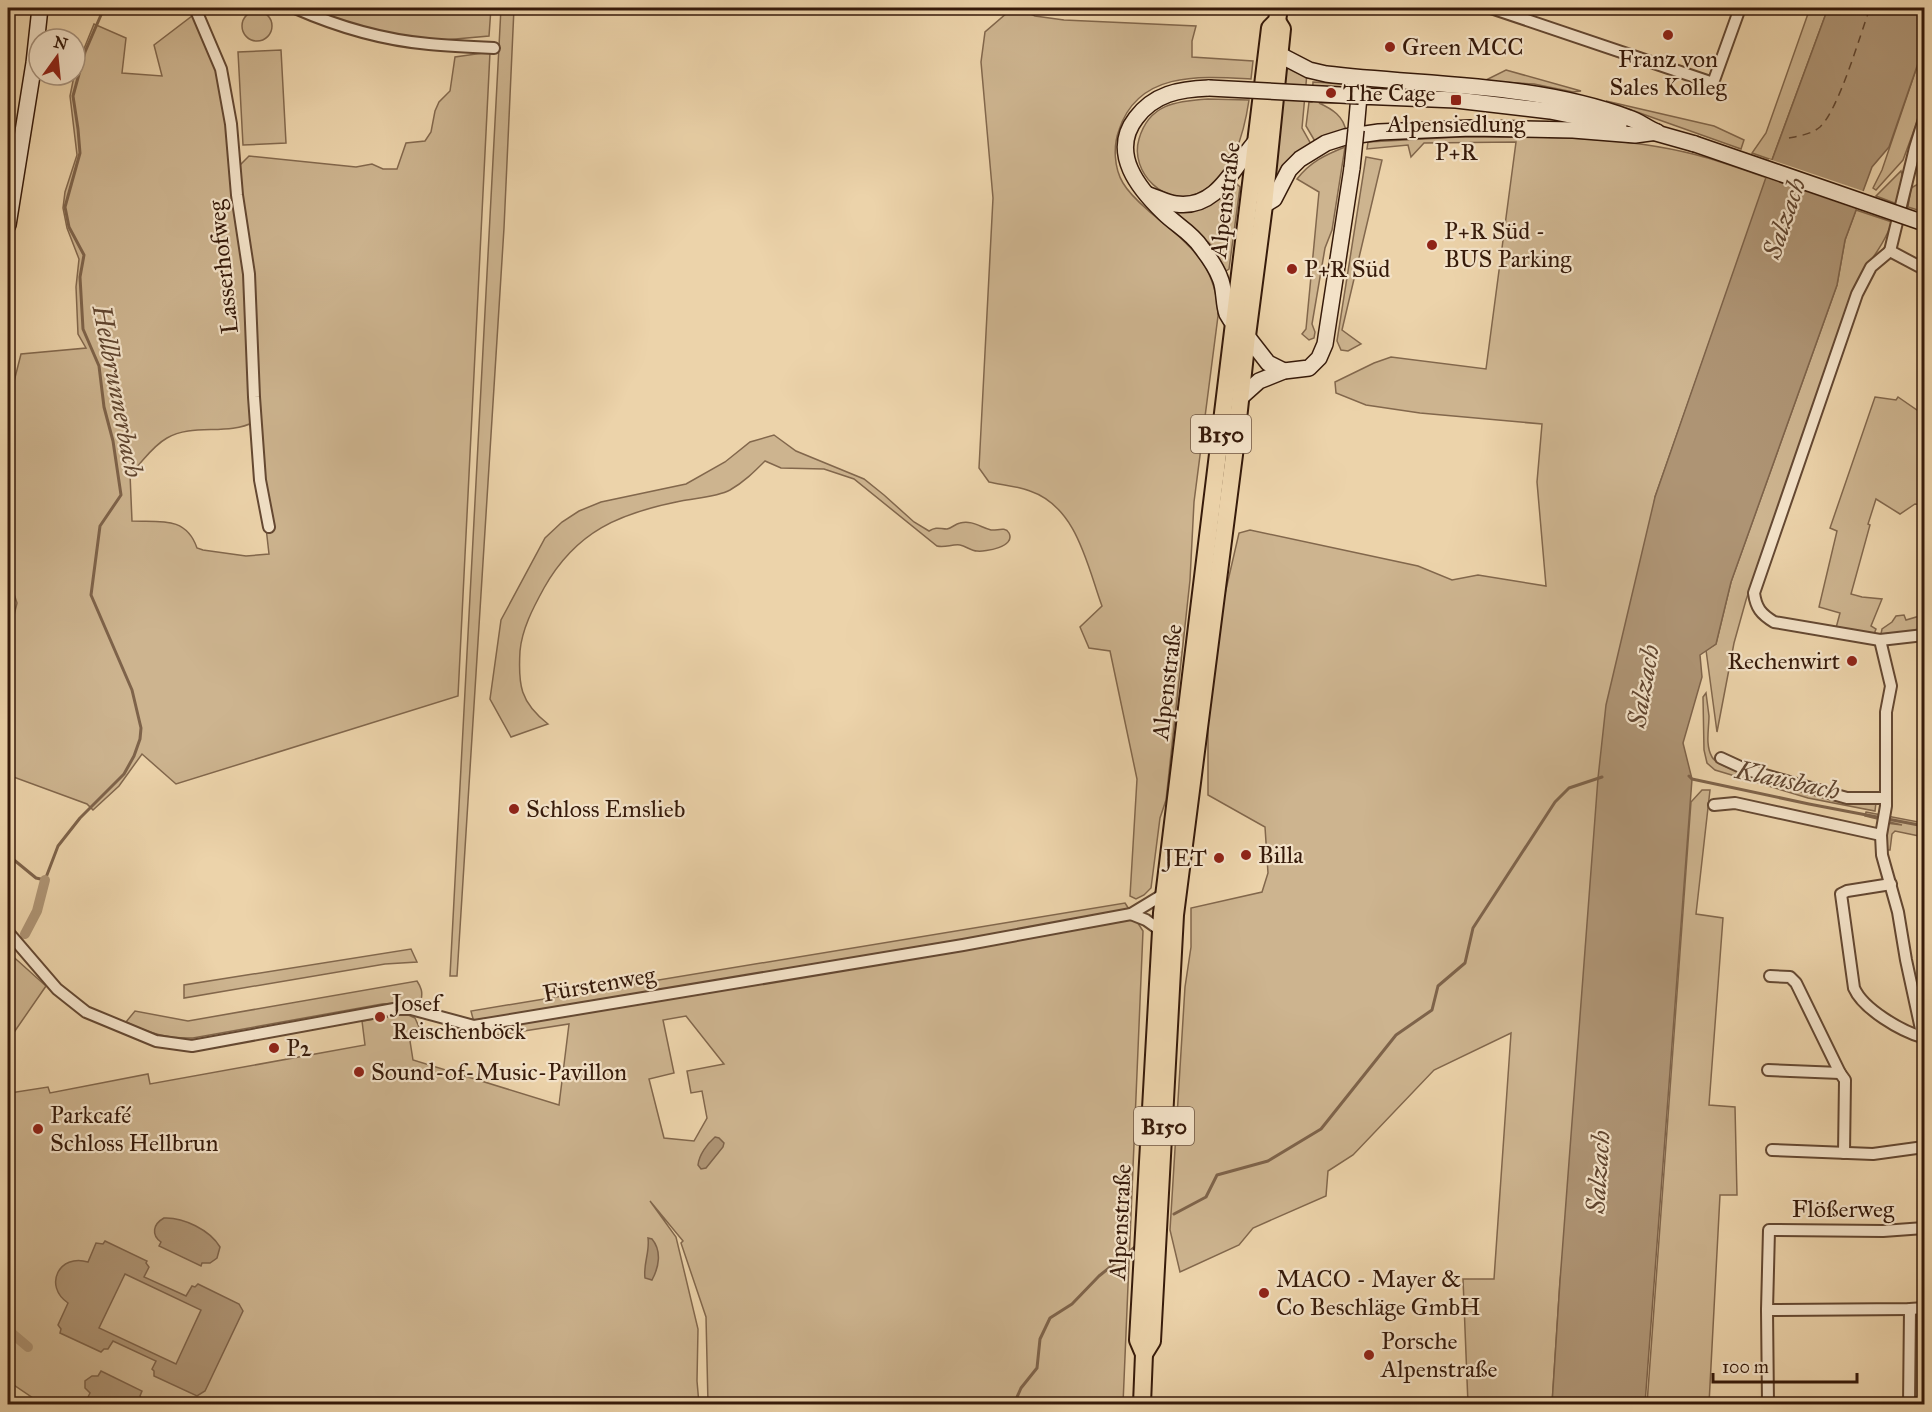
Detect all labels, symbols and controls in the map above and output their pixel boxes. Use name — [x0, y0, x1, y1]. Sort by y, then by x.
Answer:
north arrow — [27, 27, 87, 87]
marker: Franz von Sales Kolleg — [1661, 28, 1675, 42]
text: N — [52, 32, 70, 54]
place label: Green MCC — [1402, 32, 1524, 62]
marker: Green MCC — [1383, 40, 1397, 54]
place label: Franz von Sales Kolleg — [1609, 44, 1727, 102]
place label: The Cage — [1343, 78, 1436, 108]
marker: The Cage — [1324, 86, 1338, 100]
marker: Alpensiedlung P+R — [1449, 93, 1463, 107]
place label: Alpensiedlung P+R — [1386, 109, 1526, 167]
street label: Alpenstraße — [1203, 140, 1247, 261]
water label: Salzach — [1755, 173, 1813, 263]
street label: Lasserhofweg — [201, 198, 245, 335]
place label: P+R Süd - BUS Parking — [1444, 216, 1572, 274]
marker: P+R Süd - BUS Parking — [1425, 238, 1439, 252]
place label: P+R Süd — [1304, 254, 1390, 284]
marker: P+R Süd — [1285, 262, 1299, 276]
water label: Hellbrunnerbach — [85, 301, 150, 480]
road number: B150 — [1191, 415, 1251, 453]
street label: Alpenstraße — [1145, 622, 1189, 743]
water label: Salzach — [1620, 642, 1666, 731]
place label: Rechenwirt — [1727, 646, 1841, 676]
marker: Rechenwirt — [1845, 654, 1859, 668]
water label: Klausbach — [1731, 753, 1843, 807]
place label: Schloss Emslieb — [526, 794, 685, 824]
marker: Schloss Emslieb — [507, 802, 521, 816]
place label: Billa — [1258, 840, 1304, 870]
place label: JET — [1161, 843, 1207, 873]
marker: Billa — [1239, 848, 1253, 862]
marker: JET — [1212, 851, 1226, 865]
street label: Fürstenweg — [540, 959, 659, 1009]
place label: Josef Reischenböck — [389, 988, 526, 1046]
marker: Josef Reischenböck — [373, 1010, 387, 1024]
place label: P2 — [286, 1033, 312, 1063]
marker: P2 — [267, 1041, 281, 1055]
place label: Sound-of-Music-Pavillon — [371, 1057, 627, 1087]
marker: Sound-of-Music-Pavillon — [352, 1065, 366, 1079]
place label: Parkcafé Schloss Hellbrun — [50, 1100, 219, 1158]
road number: B150 — [1134, 1107, 1194, 1145]
marker: Parkcafé Schloss Hellbrun — [31, 1122, 45, 1136]
water label: Salzach — [1579, 1129, 1617, 1216]
street label: Alpenstraße — [1102, 1163, 1138, 1282]
street label: Flößerweg — [1792, 1194, 1895, 1224]
place label: MACO - Mayer & Co Beschläge GmbH — [1276, 1264, 1480, 1322]
marker: MACO - Mayer & Co Beschläge GmbH — [1257, 1286, 1271, 1300]
place label: Porsche Alpenstraße — [1380, 1326, 1497, 1384]
scale bar — [1713, 1346, 1857, 1384]
marker: Porsche Alpenstraße — [1362, 1348, 1376, 1362]
text: 100 m — [1722, 1356, 1769, 1378]

